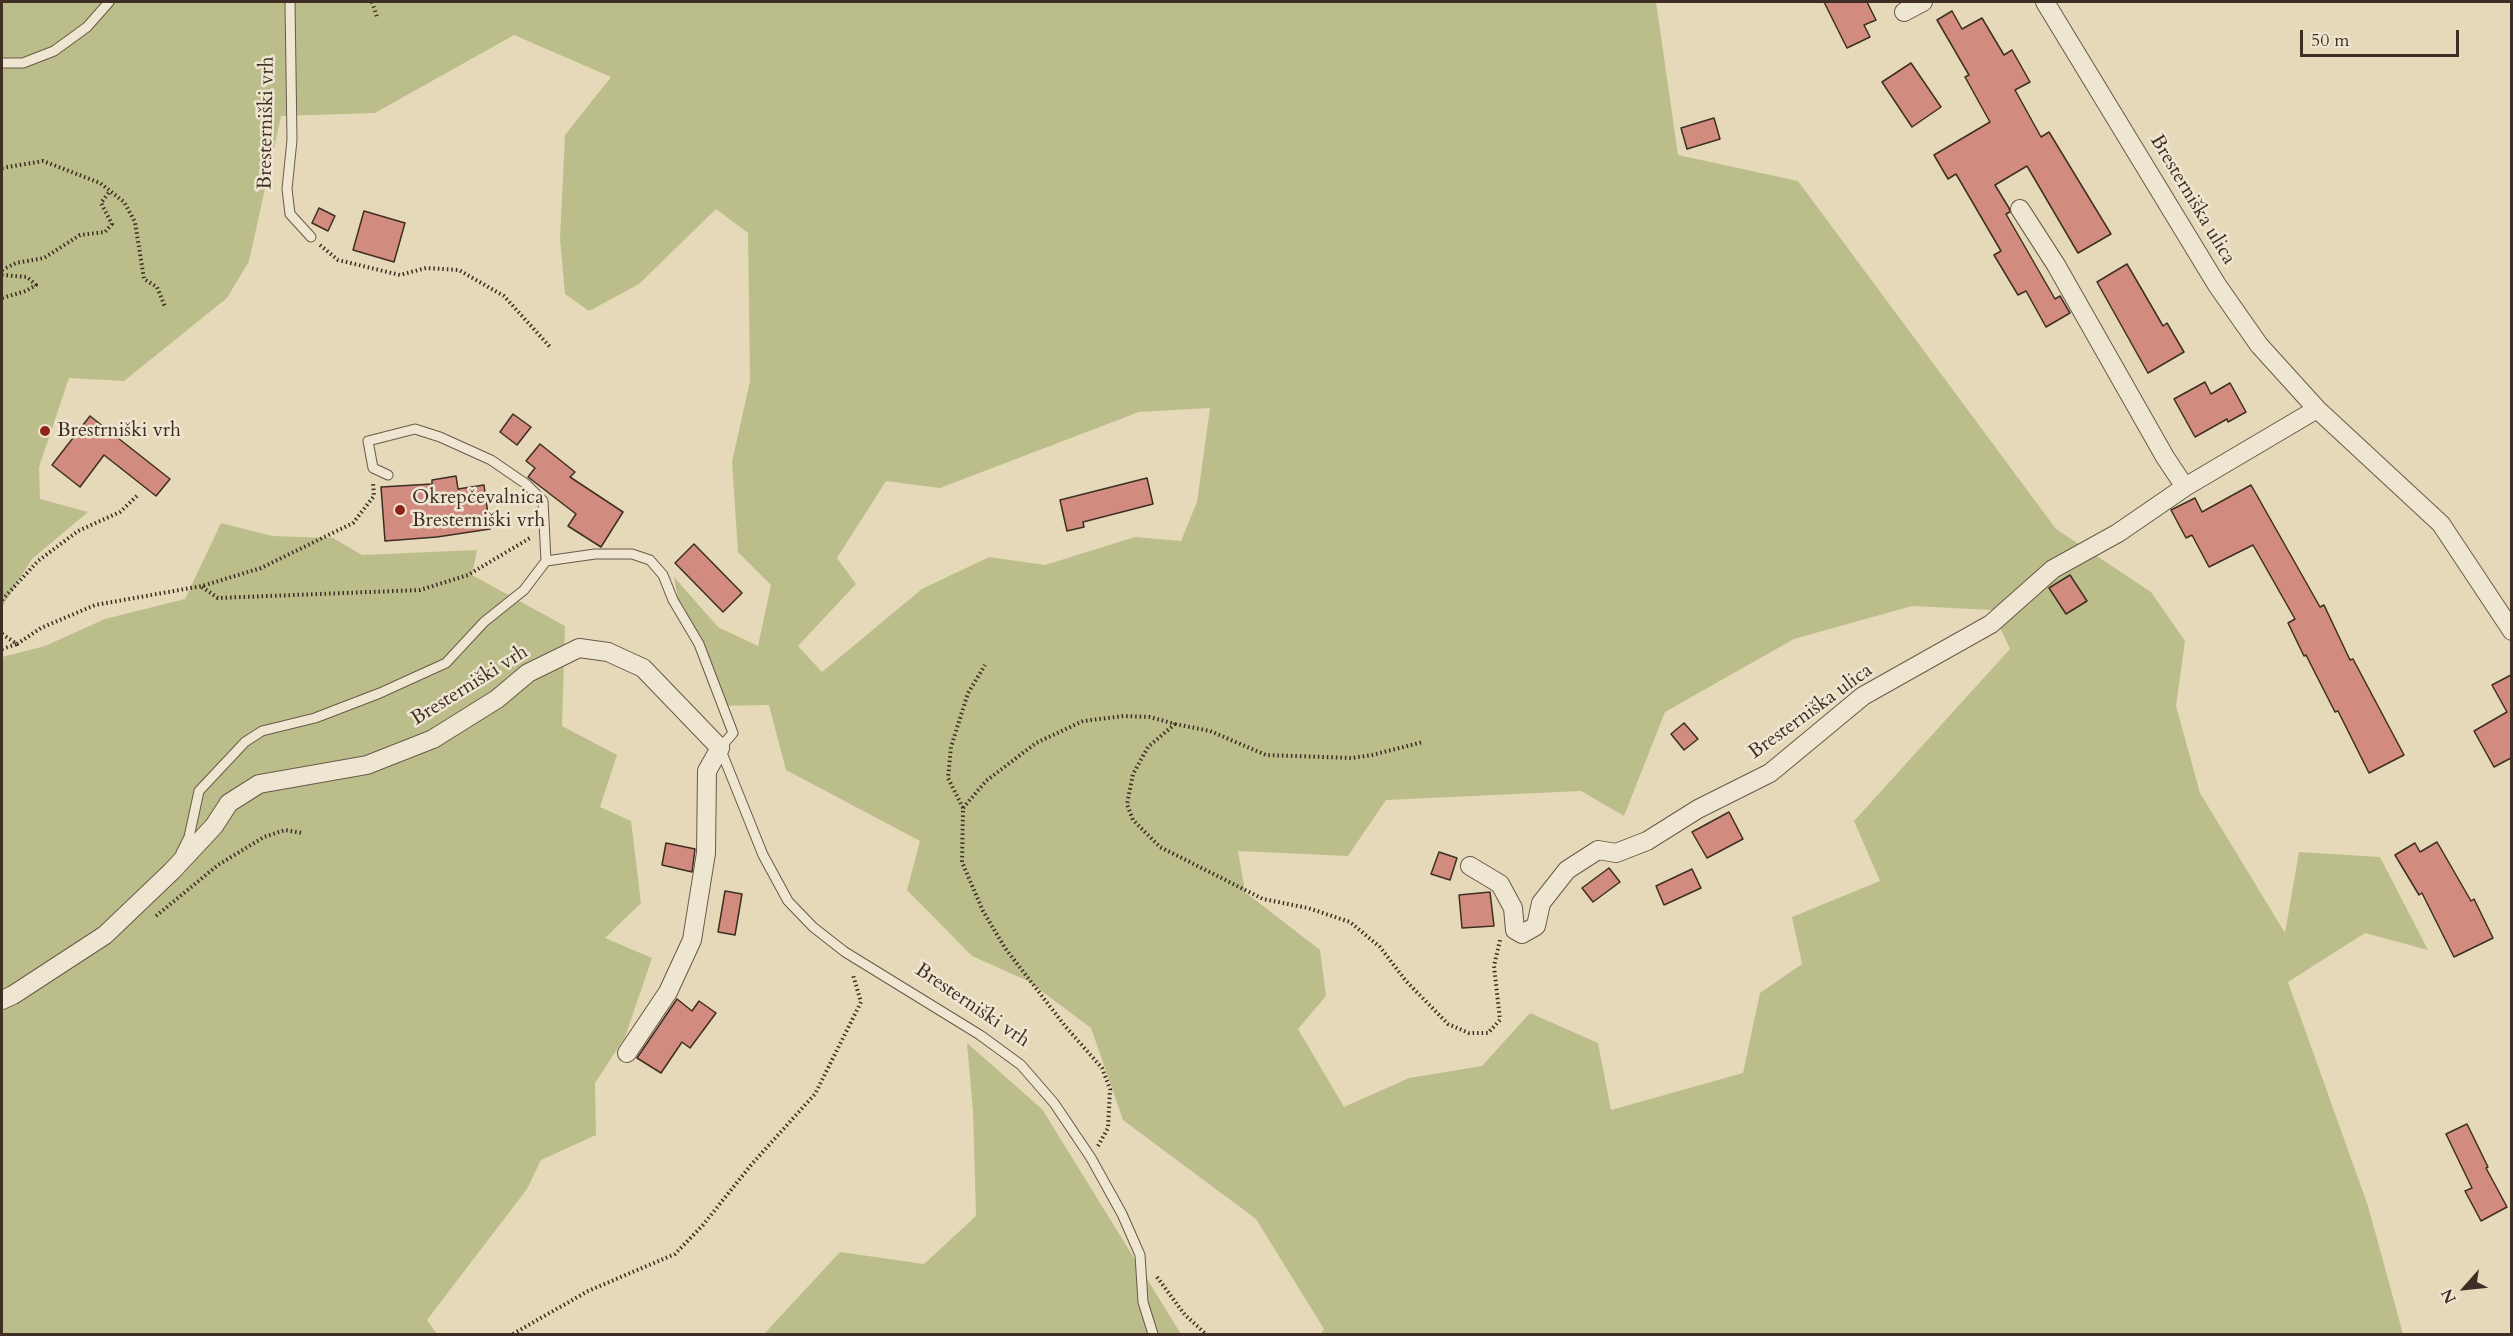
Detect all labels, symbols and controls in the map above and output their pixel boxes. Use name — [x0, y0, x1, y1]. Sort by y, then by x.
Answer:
scale bar — [2303, 18, 2462, 56]
text: 50 m — [2311, 28, 2350, 53]
street label: Bresterniški vrh — [254, 56, 280, 190]
street label: Bresterniška ulica — [2144, 131, 2240, 269]
place label: Brestrniški vrh — [57, 419, 181, 443]
marker: Brestrniški vrh — [38, 424, 52, 438]
place label: Okrepčevalnica Bresterniški vrh — [412, 486, 545, 533]
marker: Okrepčevalnica Bresterniški vrh — [393, 503, 407, 517]
street label: Bresterniški vrh — [407, 641, 533, 731]
street label: Bresterniška ulica — [1744, 659, 1878, 765]
street label: Bresterniški vrh — [910, 959, 1034, 1053]
north arrow — [2435, 1258, 2495, 1318]
text: N — [2436, 1285, 2462, 1307]

